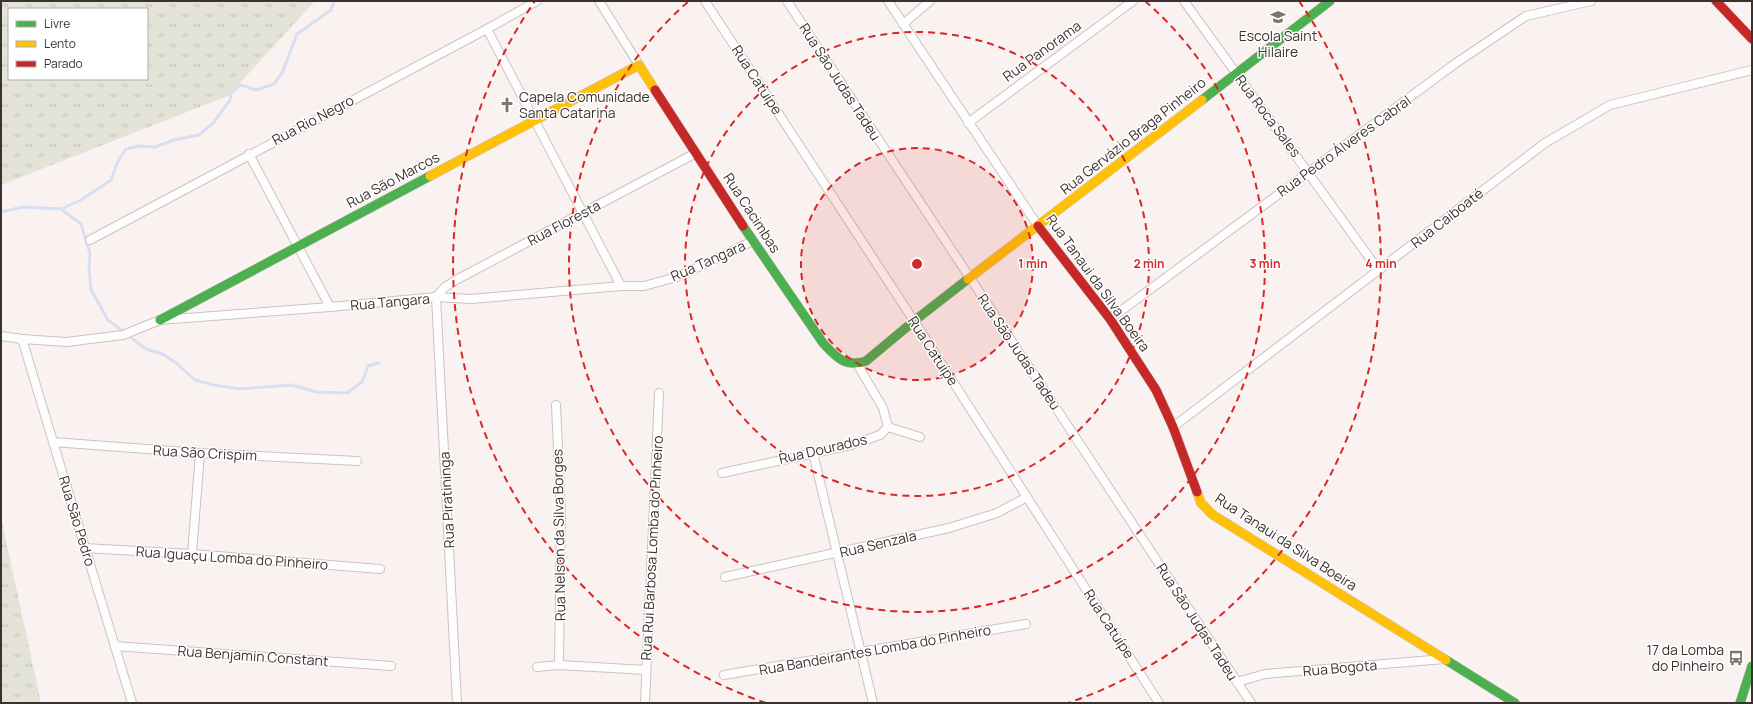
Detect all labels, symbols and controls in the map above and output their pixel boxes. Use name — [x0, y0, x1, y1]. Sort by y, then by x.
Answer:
legend — [8, 8, 148, 80]
school or university icon: Escola Saint Hilaire — [1269, 8, 1287, 26]
text: Livre — [44, 15, 70, 32]
street label: Rua Panorama — [999, 16, 1085, 85]
street label: Rua São Judas Tadeu — [795, 19, 885, 144]
place label: Escola Saint Hilaire — [1239, 26, 1318, 61]
text: Lento — [44, 35, 76, 52]
street label: Rua Catuípe — [728, 41, 787, 118]
text: Parado — [44, 55, 83, 72]
street label: Rua Roca Sales — [1231, 71, 1306, 161]
street label: Rua Gervázio Braga Pinheiro — [1056, 73, 1209, 199]
place label: Capela Comunidade Santa Catarina — [519, 87, 650, 122]
street label: Rua Rio Negro — [269, 90, 357, 149]
street label: Rua Pedro Álveres Cabral — [1273, 91, 1414, 201]
church icon: Capela Comunidade Santa Catarina — [498, 96, 516, 114]
street label: Rua São Marcos — [343, 147, 443, 212]
street label: Rua Cacimbas — [720, 169, 785, 256]
street label: Rua Caiboaté — [1407, 183, 1487, 252]
street label: Rua Floresta — [524, 195, 604, 250]
street label: Rua Tanaui da Silva Boeira — [1042, 210, 1155, 355]
street label: Rua Tangara — [667, 236, 748, 285]
text: 1 min — [1018, 255, 1048, 272]
text: 2 min — [1133, 255, 1165, 272]
text: 3 min — [1249, 255, 1281, 272]
text: 4 min — [1365, 255, 1397, 272]
centre of rings — [910, 257, 924, 271]
street label: Rua Tangara — [349, 289, 431, 314]
street label: Rua São Judas Tadeu — [973, 290, 1065, 413]
street label: Rua Catuípe — [904, 312, 963, 389]
street label: Rua Dourados — [777, 429, 869, 468]
street label: Rua Rui Barbosa Lomba do Pinheiro — [636, 435, 667, 661]
street label: Rua São Crispim — [152, 440, 258, 465]
street label: Rua Nelson da Silva Borges — [547, 449, 570, 621]
street label: Rua Piratininga — [434, 451, 459, 549]
street label: Rua São Pedro — [55, 473, 100, 568]
street label: Rua Tanaui da Silva Boeira — [1212, 489, 1361, 595]
street label: Rua Senzala — [838, 525, 918, 562]
street label: Rua Iguaçu Lomba do Pinheiro — [135, 541, 329, 574]
street label: Rua São Judas Tadeu — [1152, 559, 1242, 684]
street label: Rua Catuípe — [1080, 585, 1139, 662]
street label: Rua Bandeirantes Lomba do Pinheiro — [757, 620, 992, 679]
place label: 17 da Lomba do Pinheiro — [1646, 640, 1724, 675]
street label: Rua Benjamin Constant — [177, 641, 330, 670]
bus stop icon: 17 da Lomba do Pinheiro — [1727, 649, 1745, 667]
street label: Rua Bogota — [1302, 655, 1378, 680]

